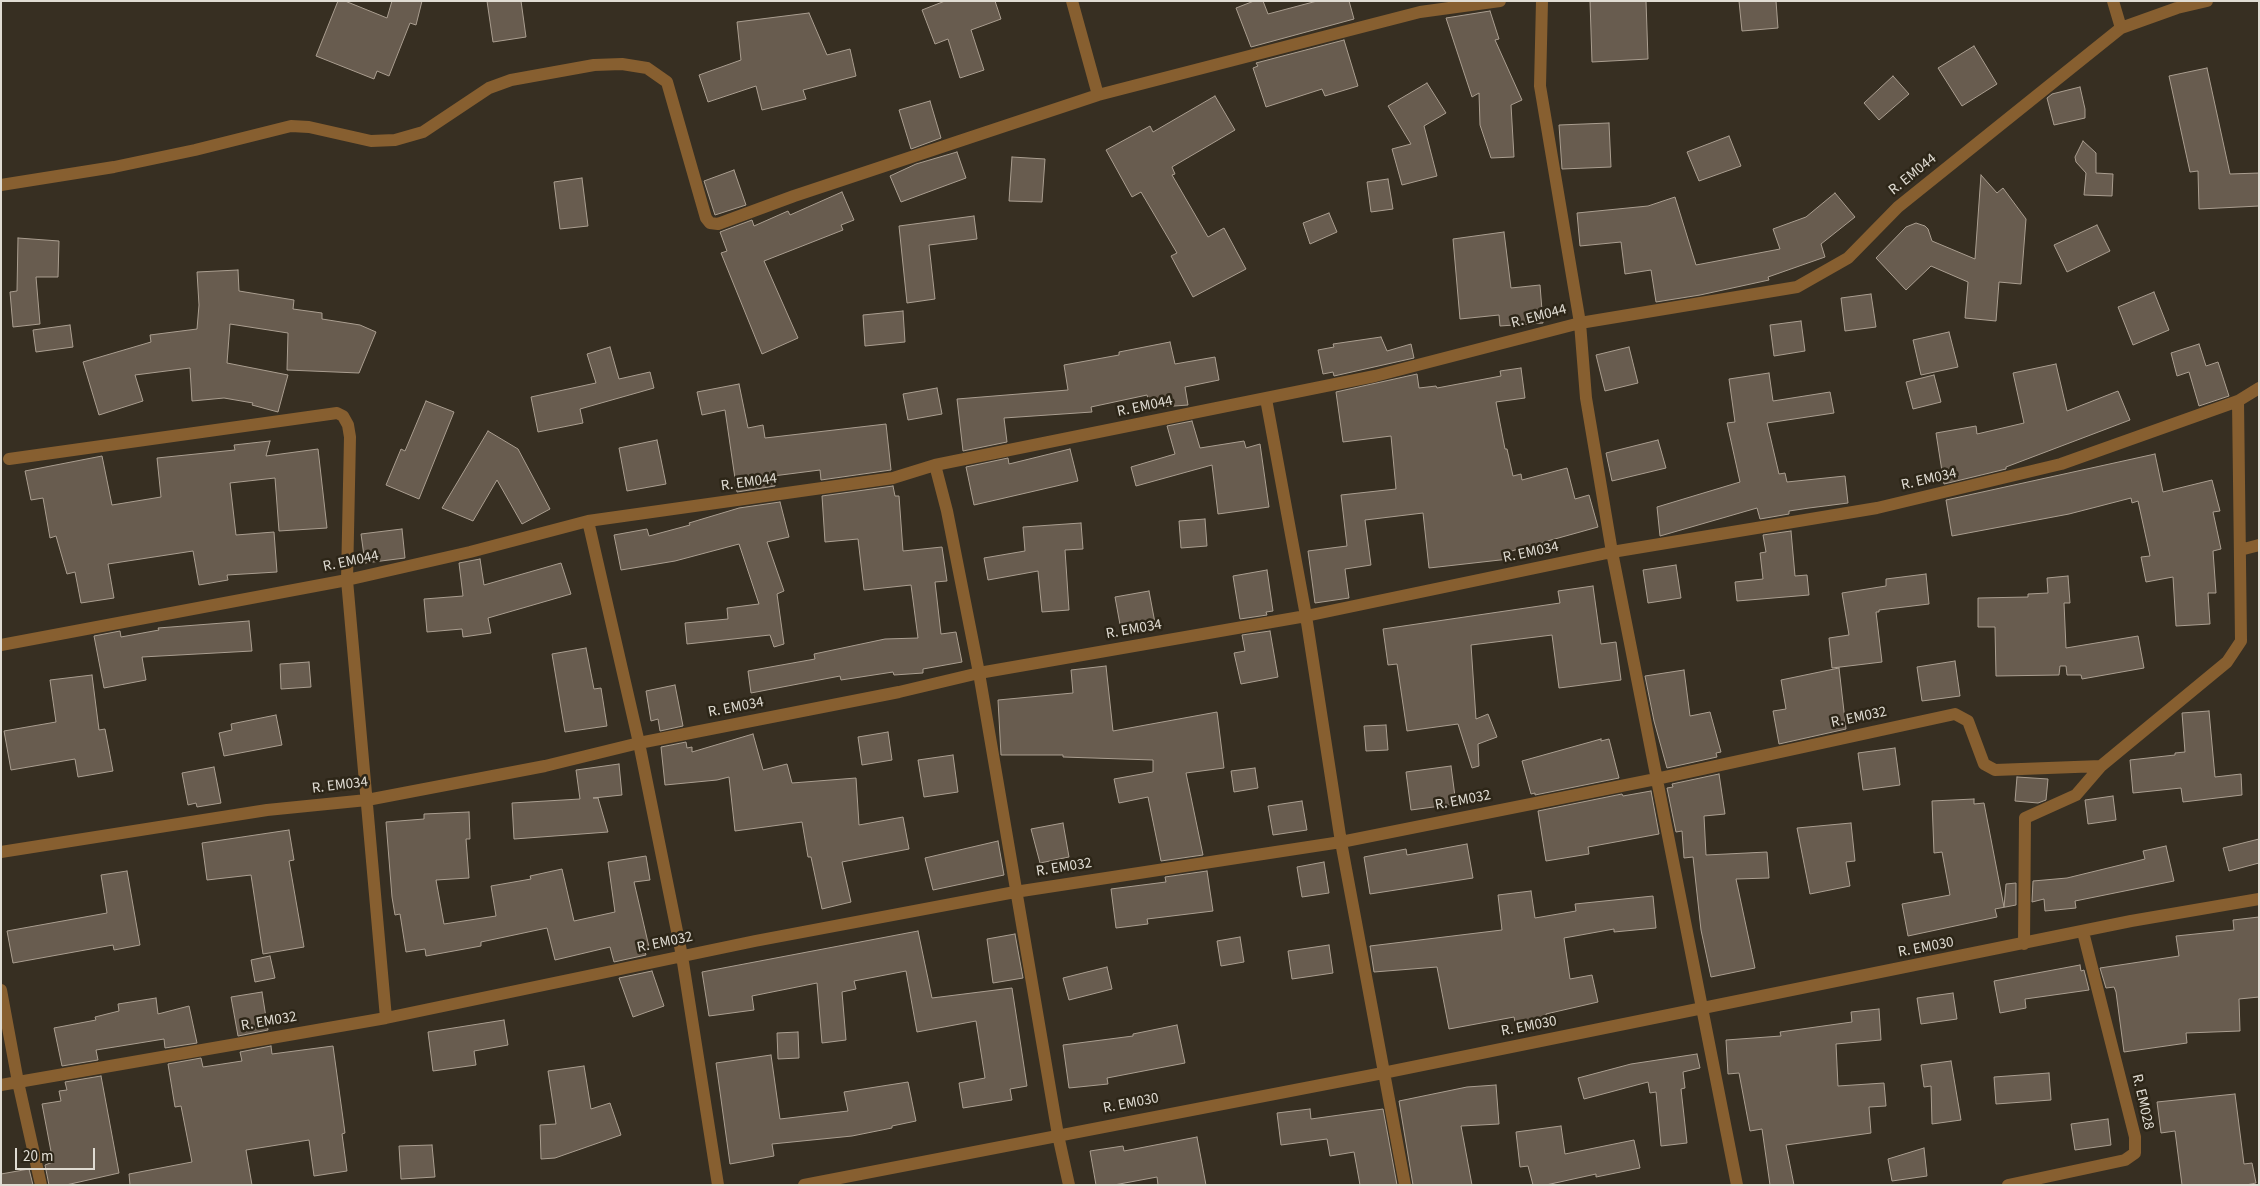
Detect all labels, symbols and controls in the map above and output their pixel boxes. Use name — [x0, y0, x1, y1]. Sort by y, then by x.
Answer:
street label: R. EM044 — [1885, 150, 1941, 200]
street label: R. EM044 — [1509, 301, 1569, 333]
street label: R. EM044 — [1116, 392, 1174, 422]
street label: R. EM034 — [1899, 465, 1959, 495]
street label: R. EM044 — [720, 470, 778, 496]
street label: R. EM034 — [1502, 538, 1560, 568]
street label: R. EM044 — [322, 547, 380, 577]
street label: R. EM034 — [1105, 616, 1163, 644]
street label: R. EM034 — [707, 694, 765, 722]
street label: R. EM032 — [1830, 703, 1888, 733]
street label: R. EM034 — [311, 774, 369, 798]
street label: R. EM032 — [1434, 787, 1492, 815]
street label: R. EM032 — [1035, 855, 1093, 881]
street label: R. EM032 — [636, 928, 694, 958]
street label: R. EM030 — [1897, 934, 1955, 962]
street label: R. EM032 — [240, 1008, 298, 1036]
street label: R. EM030 — [1500, 1013, 1558, 1041]
street label: R. EM028 — [2127, 1072, 2157, 1132]
street label: R. EM030 — [1102, 1090, 1160, 1118]
scale bar — [18, 1138, 98, 1170]
text: 20 m — [23, 1146, 53, 1167]

